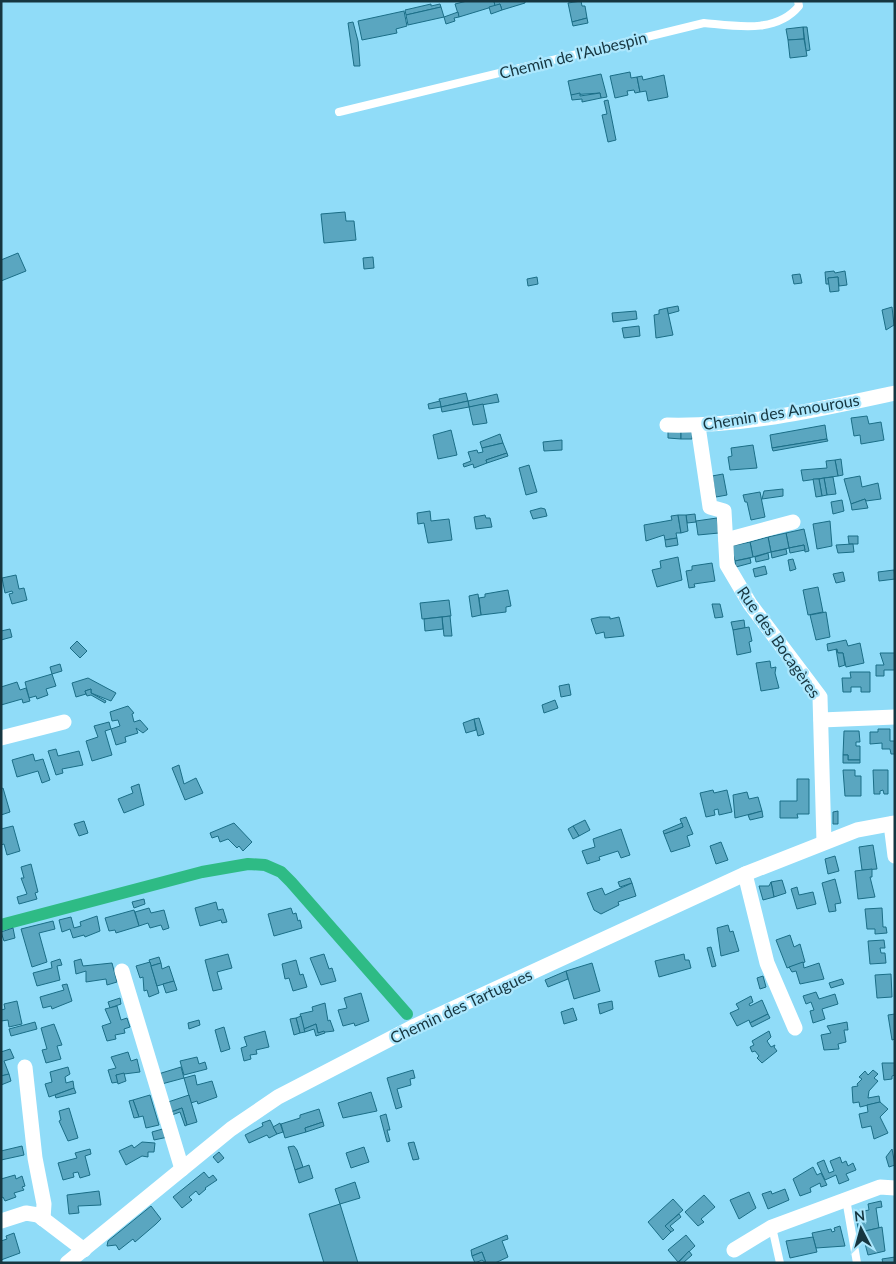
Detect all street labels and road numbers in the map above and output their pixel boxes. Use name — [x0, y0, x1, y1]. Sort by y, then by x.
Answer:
street label: Chemin de l'Aubespin — [497, 27, 649, 82]
street label: Chemin des Amourous — [701, 390, 861, 433]
street label: Rue des Bocagères — [734, 582, 825, 701]
street label: Chemin des Tartugues — [387, 964, 535, 1047]

